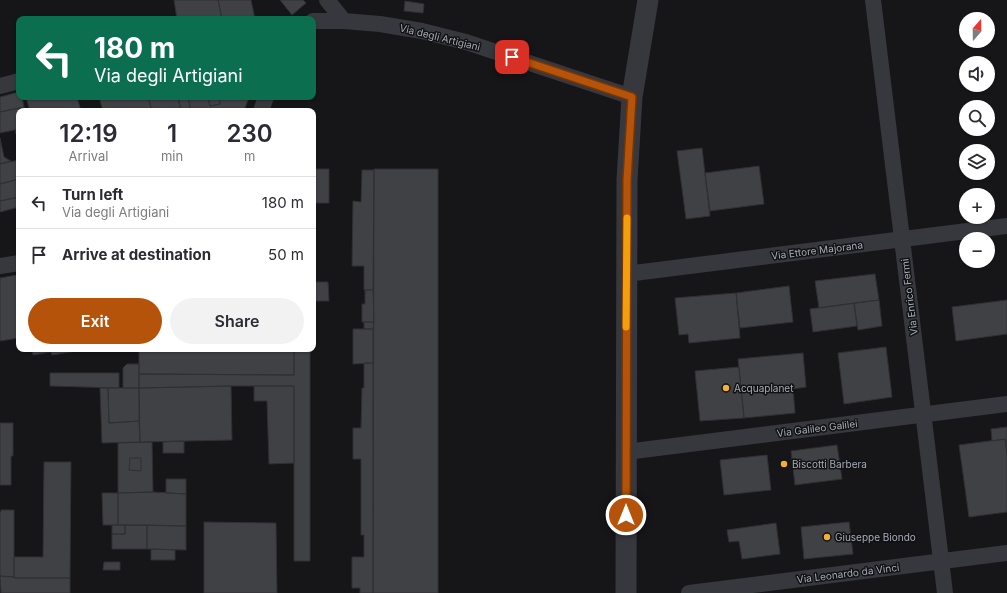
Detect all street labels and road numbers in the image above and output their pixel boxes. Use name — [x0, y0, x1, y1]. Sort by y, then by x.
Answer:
street label: Via degli Artigiani — [399, 21, 481, 53]
street label: Via Ettore Majorana — [771, 238, 863, 262]
street label: Via Enrico Fermi — [898, 258, 920, 336]
street label: Via Galileo Galilei — [776, 417, 858, 439]
street label: Via Leonardo da Vinci — [796, 561, 900, 585]

